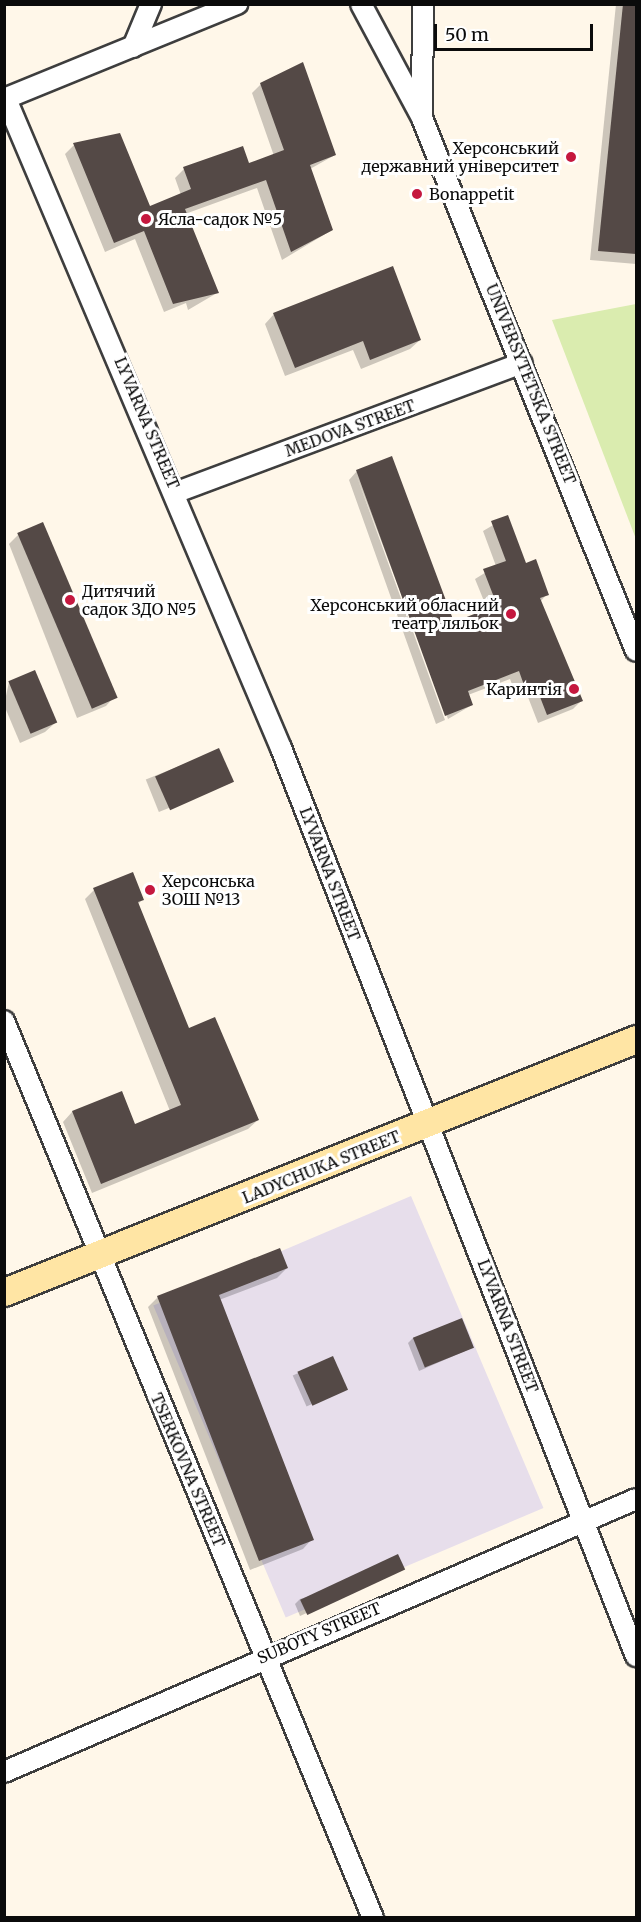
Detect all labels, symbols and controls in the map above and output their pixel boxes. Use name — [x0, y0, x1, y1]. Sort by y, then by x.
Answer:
scale bar — [437, 12, 596, 50]
text: 50 m — [445, 23, 489, 46]
place label: Херсонський державний університет — [361, 138, 559, 176]
marker: Херсонський державний університет — [564, 150, 578, 164]
place label: Bonappetit — [429, 184, 515, 204]
marker: Bonappetit — [410, 187, 424, 201]
place label: Ясла-садок №5 — [158, 209, 282, 229]
marker: Ясла-садок №5 — [139, 212, 153, 226]
street label: UNIVERSYTETSKA STREET — [482, 281, 580, 487]
street label: LYVARNA STREET — [111, 354, 183, 492]
street label: MEDOVA STREET — [282, 396, 418, 460]
place label: Дитячий садок ЗДО №5 — [82, 581, 196, 619]
marker: Дитячий садок ЗДО №5 — [63, 593, 77, 607]
place label: Херсонський обласний театр ляльок — [310, 595, 499, 633]
marker: Херсонський обласний театр ляльок — [504, 607, 518, 621]
place label: Каринтія — [486, 679, 562, 699]
marker: Каринтія — [567, 682, 581, 696]
street label: LYVARNA STREET — [296, 805, 364, 943]
place label: Херсонська ЗОШ №13 — [162, 871, 255, 909]
marker: Херсонська ЗОШ №13 — [143, 883, 157, 897]
street label: LADYCHUKA STREET — [239, 1127, 403, 1207]
street label: LYVARNA STREET — [474, 1257, 542, 1395]
street label: TSERKOVNA STREET — [147, 1390, 229, 1550]
street label: SUBOTY STREET — [254, 1598, 384, 1668]

